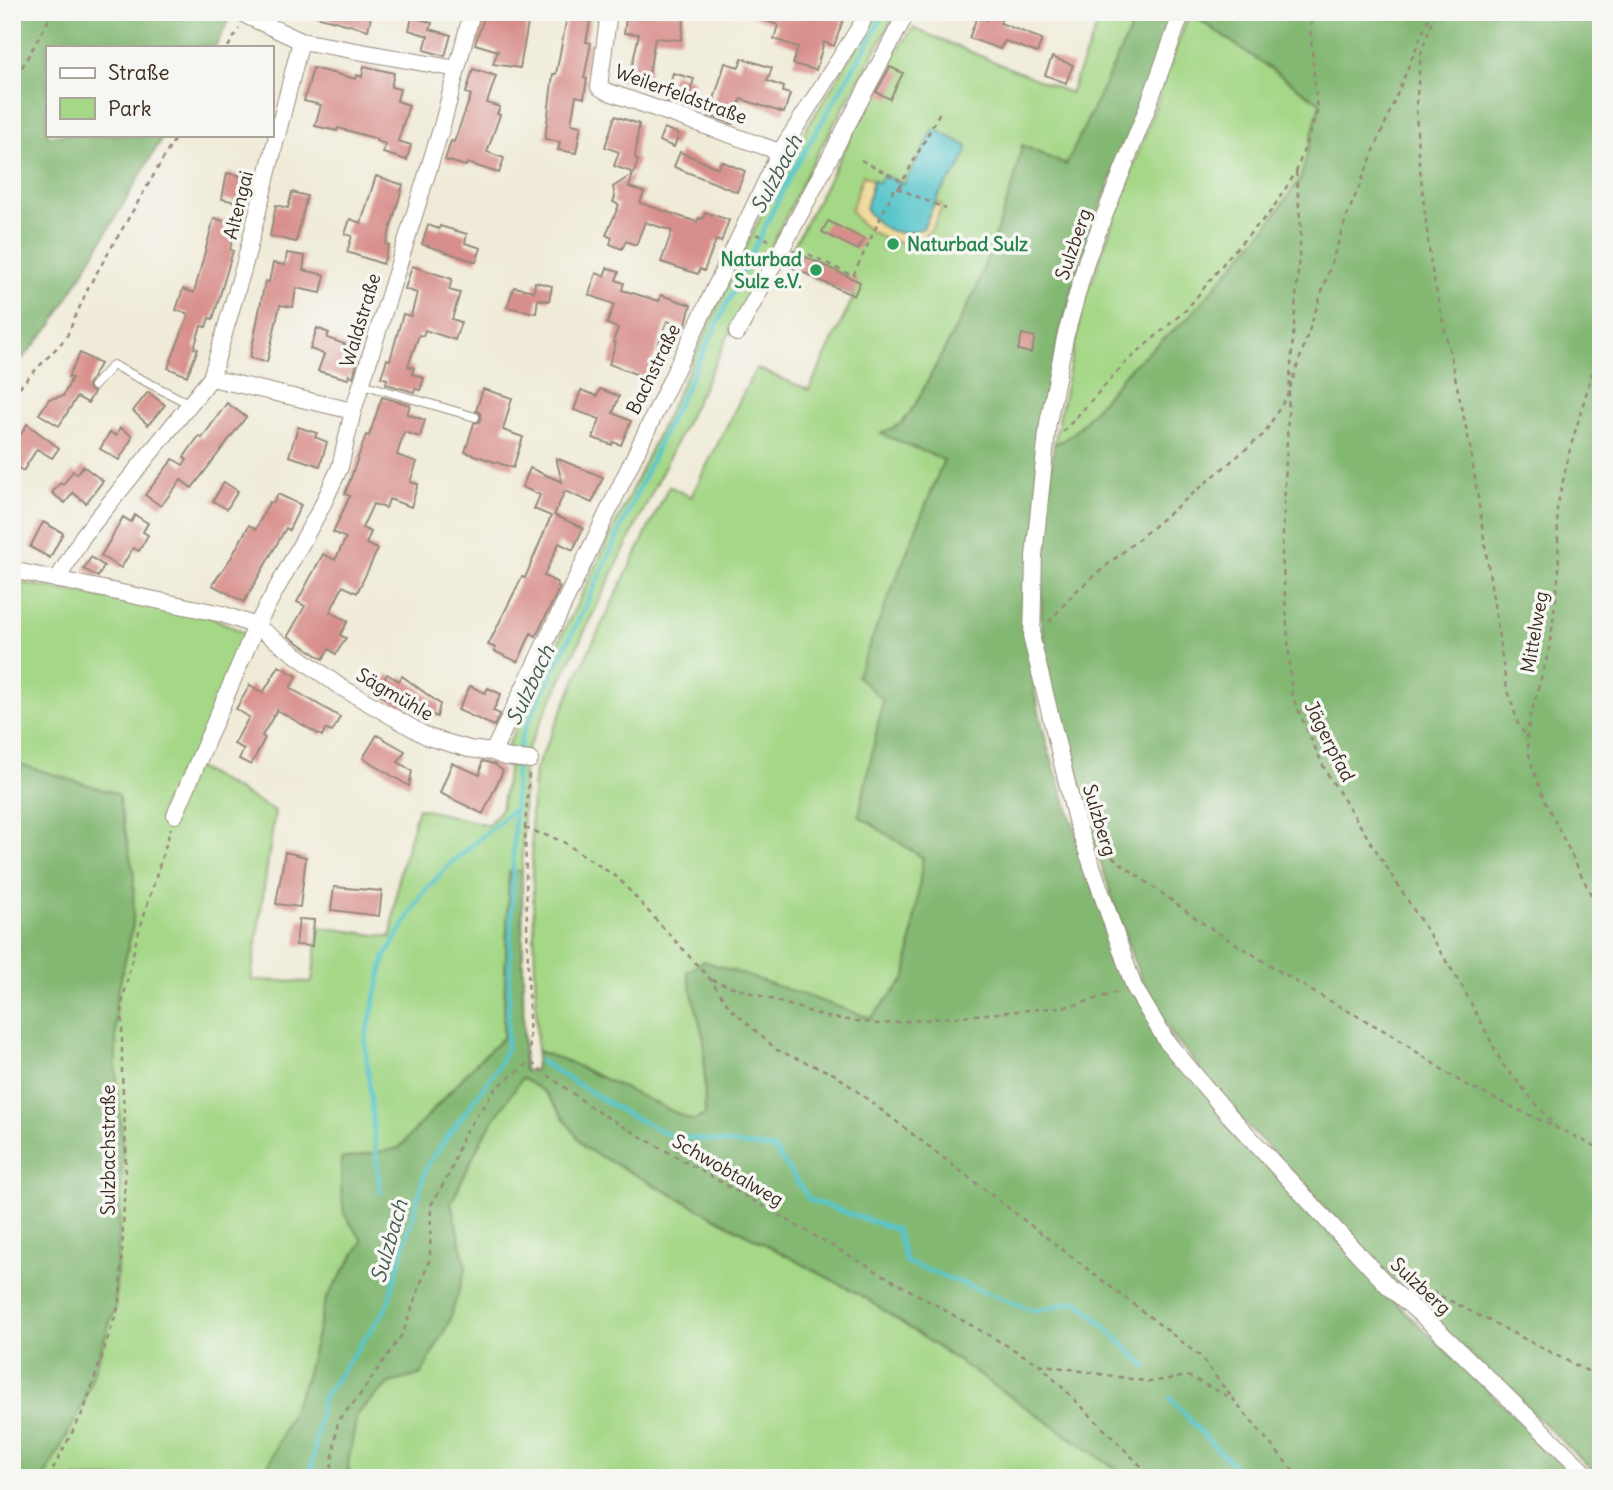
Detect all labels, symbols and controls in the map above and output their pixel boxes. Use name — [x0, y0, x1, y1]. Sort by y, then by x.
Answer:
legend — [46, 46, 273, 136]
text: Straße — [108, 59, 169, 86]
street label: Weilerfeldstraße — [612, 59, 750, 129]
text: Park — [108, 95, 151, 122]
water label: Sulzbach — [744, 129, 808, 218]
street label: Altengai — [218, 168, 258, 242]
street label: Sulzberg — [1050, 205, 1096, 283]
place label: Naturbad Sulz — [907, 232, 1028, 256]
marker: Naturbad Sulz — [885, 236, 901, 252]
place label: Naturbad Sulz e.V. — [720, 247, 802, 293]
marker: Naturbad Sulz e.V. — [808, 262, 824, 278]
street label: Waldstraße — [334, 270, 386, 370]
street label: Bachstraße — [621, 320, 685, 418]
street label: Mittelweg — [1515, 589, 1553, 675]
water label: Sulzbach — [500, 640, 561, 729]
street label: Sägmühle — [352, 662, 438, 726]
street label: Jägerpfad — [1299, 697, 1361, 785]
street label: Sulzberg — [1078, 781, 1122, 859]
street label: Sulzbachstraße — [96, 1085, 120, 1215]
street label: Schwobtalweg — [668, 1129, 788, 1211]
water label: Sulzbach — [364, 1196, 414, 1286]
street label: Sulzberg — [1386, 1252, 1456, 1320]

